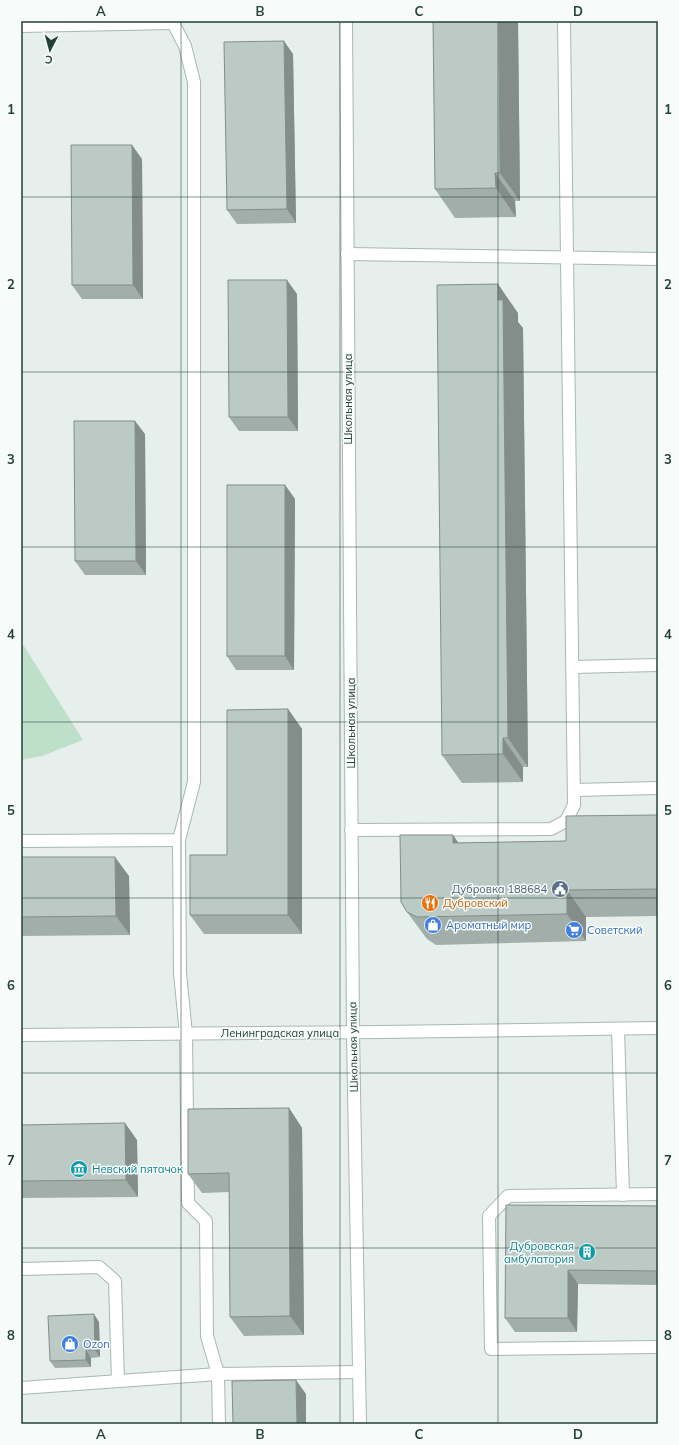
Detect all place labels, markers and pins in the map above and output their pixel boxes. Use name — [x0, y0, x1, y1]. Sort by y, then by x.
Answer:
public building icon: Дубровка 188684 — [550, 879, 570, 899]
place label: Дубровка 188684 — [452, 882, 547, 896]
restaurant icon: Дубровский — [420, 893, 440, 913]
place label: Дубровский — [443, 896, 508, 910]
shop icon: Ароматный мир — [423, 915, 443, 935]
place label: Ароматный мир — [446, 918, 531, 932]
supermarket icon: Советский — [564, 920, 584, 940]
place label: Советский — [587, 923, 643, 937]
museum icon: Невский пятачок — [69, 1159, 89, 1179]
place label: Невский пятачок — [92, 1162, 183, 1176]
place label: Дубровская амбулатория — [504, 1239, 574, 1266]
building icon: Дубровская амбулатория — [577, 1242, 597, 1262]
shop icon: Ozon — [60, 1334, 80, 1354]
place label: Ozon — [83, 1337, 110, 1351]

